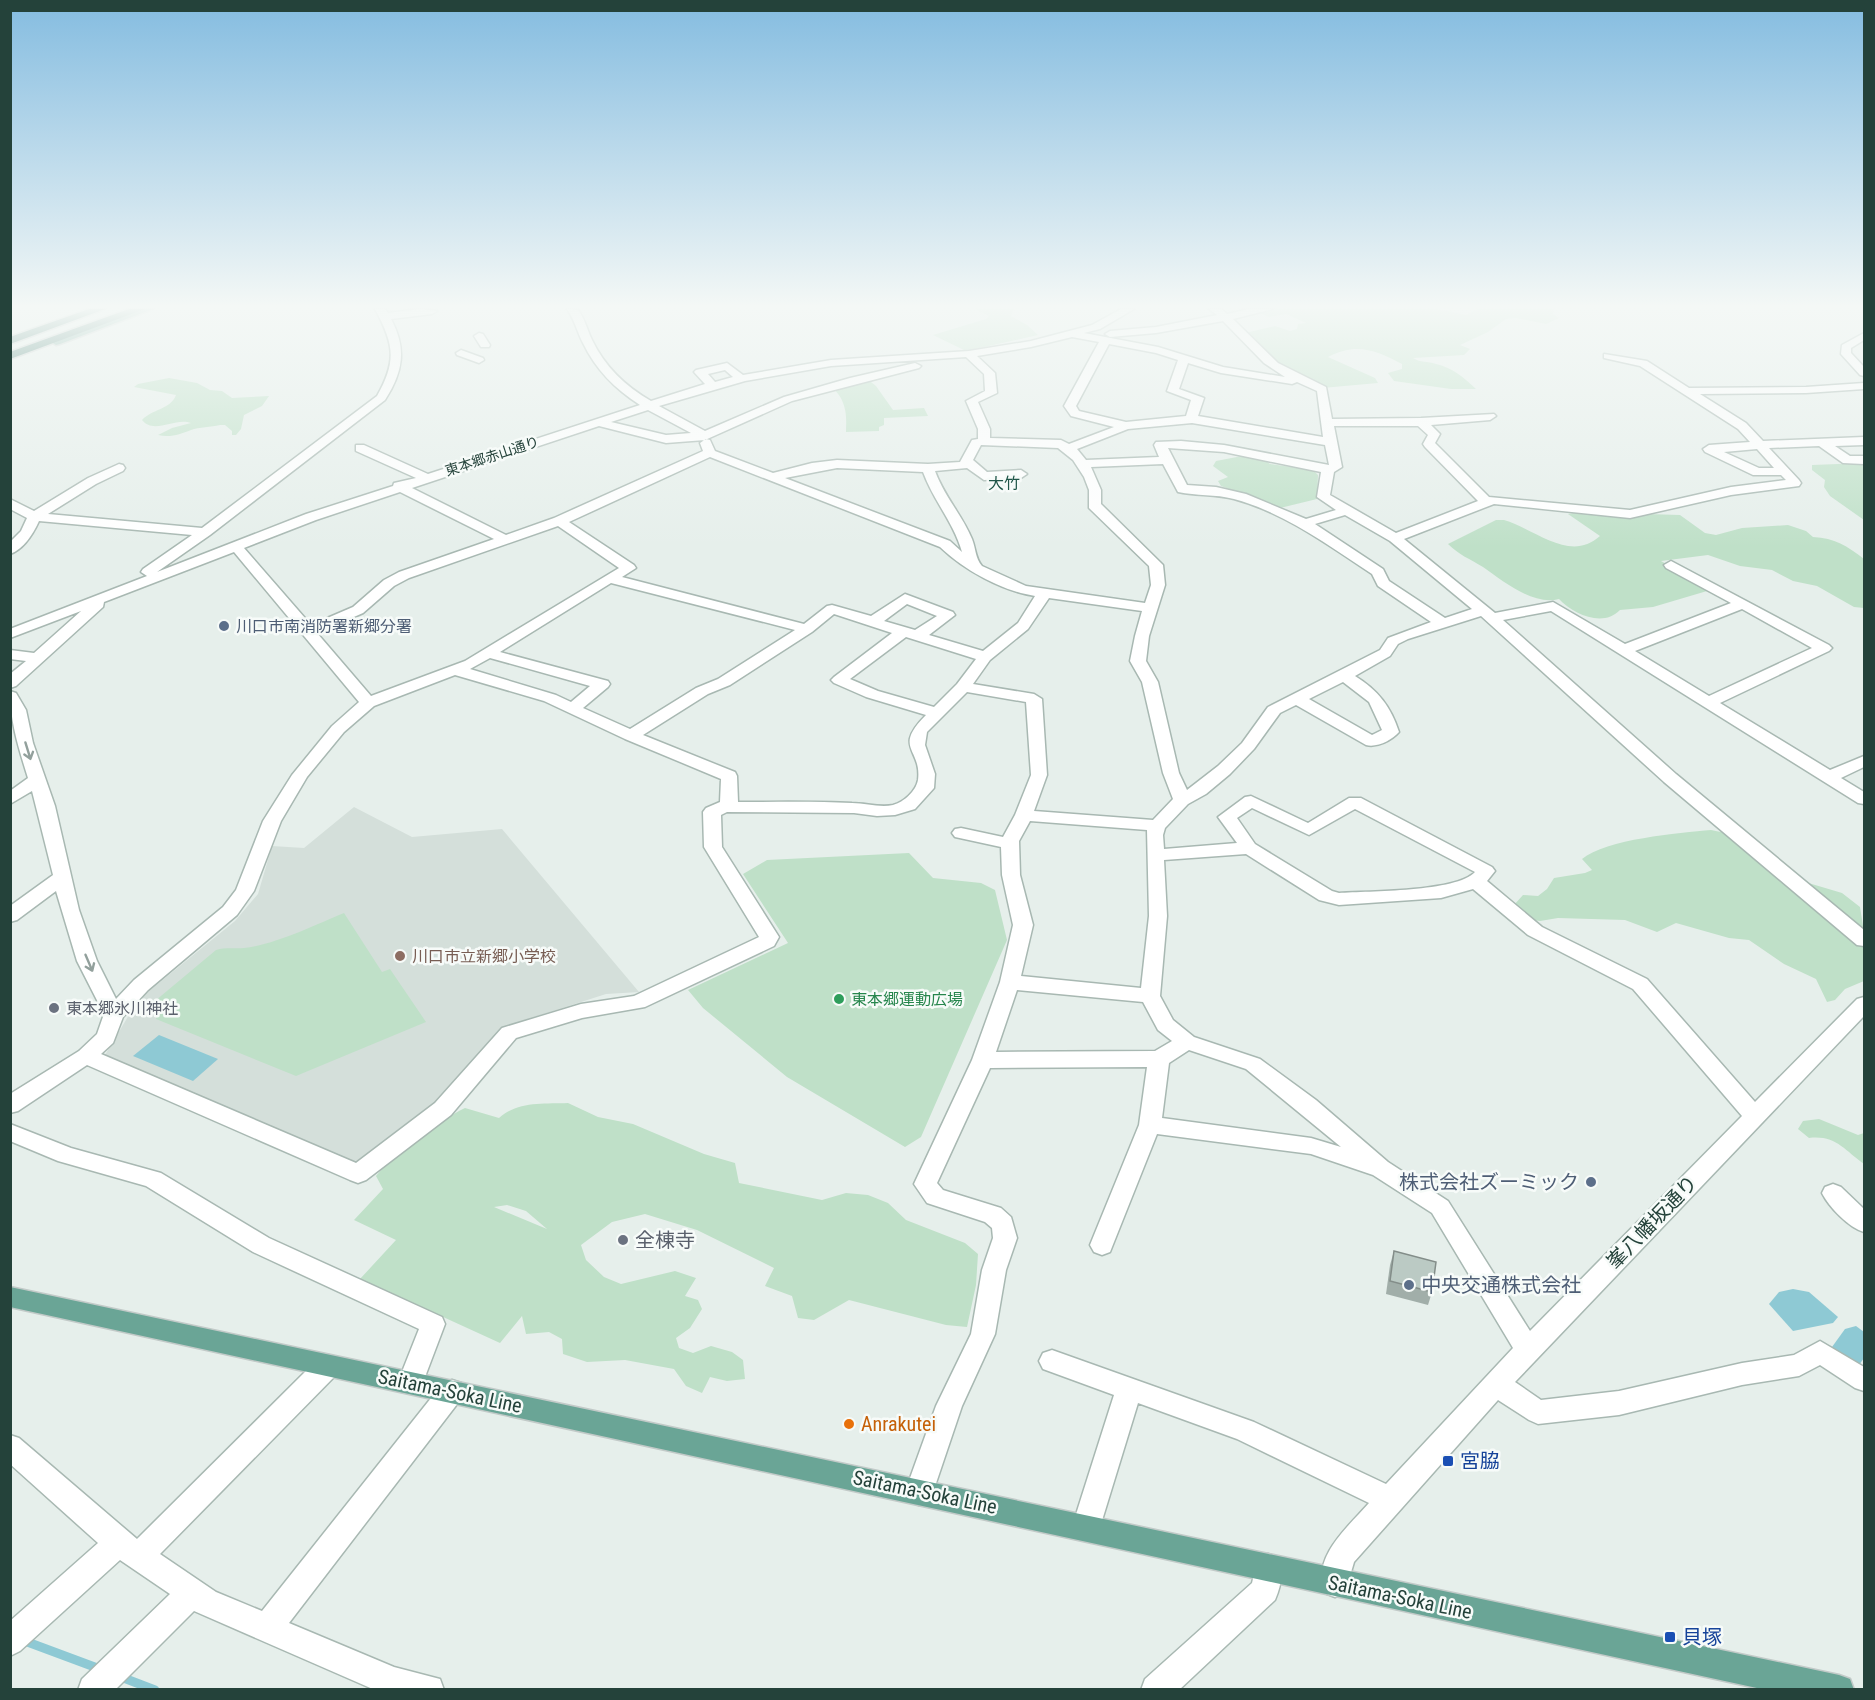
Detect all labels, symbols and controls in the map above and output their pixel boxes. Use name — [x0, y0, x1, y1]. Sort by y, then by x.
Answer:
street label: 東本郷赤山通り — [443, 433, 541, 479]
district label: 大竹 — [988, 474, 1020, 493]
place label: 川口市南消防署新郷分署 — [236, 617, 412, 636]
marker: 川口市南消防署新郷分署 — [217, 619, 231, 633]
one-way arrow — [23, 741, 34, 760]
place label: 川口市立新郷小学校 — [412, 947, 556, 966]
marker: 川口市立新郷小学校 — [393, 949, 407, 963]
one-way arrow — [84, 953, 95, 972]
place label: 東本郷運動広場 — [851, 990, 963, 1009]
marker: 東本郷運動広場 — [832, 992, 846, 1006]
place label: 東本郷氷川神社 — [66, 999, 178, 1018]
marker: 東本郷氷川神社 — [47, 1001, 61, 1015]
place label: 株式会社ズーミック — [1399, 1170, 1579, 1194]
street label: 峯八幡坂通り — [1602, 1171, 1702, 1273]
marker: 株式会社ズーミック — [1584, 1175, 1598, 1189]
place label: 全棟寺 — [635, 1228, 695, 1252]
marker: 全棟寺 — [616, 1233, 630, 1247]
place label: 中央交通株式会社 — [1421, 1273, 1581, 1297]
marker: 中央交通株式会社 — [1402, 1278, 1416, 1292]
street label: Saitama-Soka Line — [376, 1364, 524, 1418]
place label: Anrakutei — [861, 1412, 936, 1436]
marker: Anrakutei — [842, 1417, 856, 1431]
place label: 宮脇 — [1460, 1449, 1500, 1473]
marker: 宮脇 — [1441, 1454, 1455, 1468]
street label: Saitama-Soka Line — [851, 1465, 999, 1519]
street label: Saitama-Soka Line — [1326, 1570, 1474, 1624]
place label: 貝塚 — [1682, 1625, 1722, 1649]
marker: 貝塚 — [1663, 1630, 1677, 1644]

